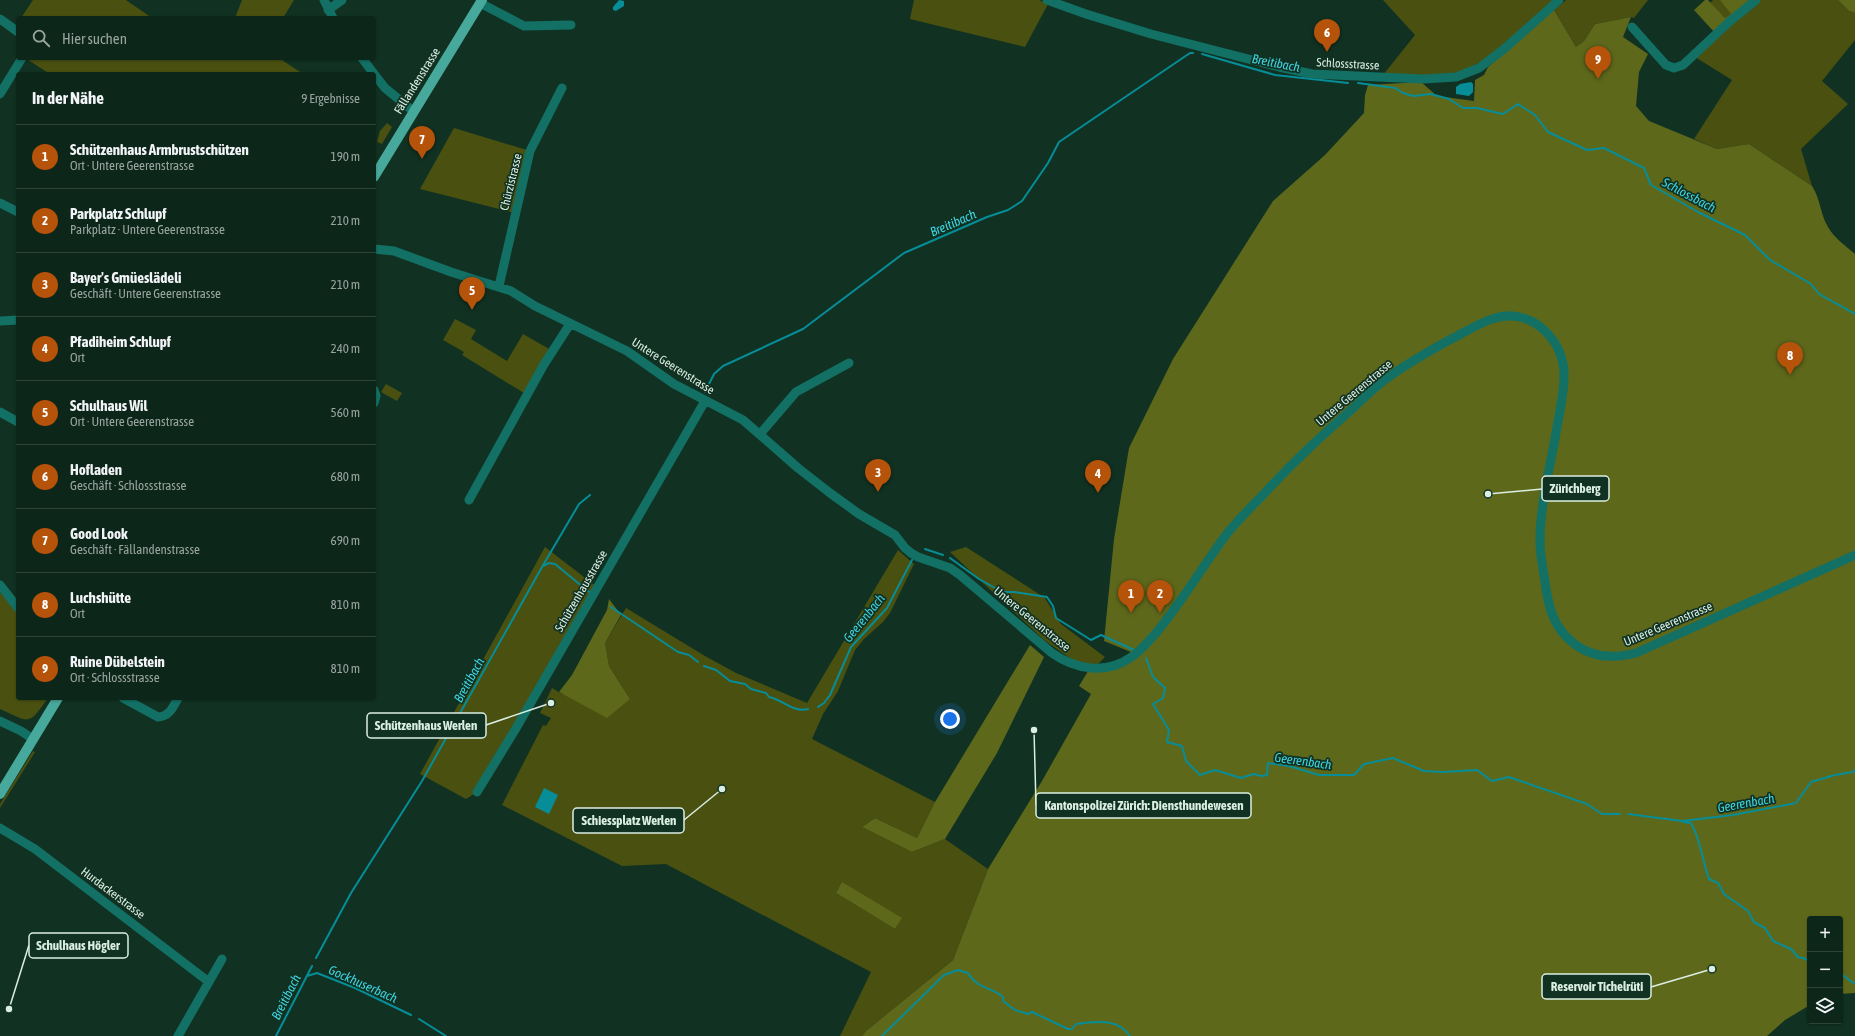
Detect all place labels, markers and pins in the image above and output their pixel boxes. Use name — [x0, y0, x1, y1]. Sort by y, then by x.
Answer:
pin: 6 — [1314, 19, 1340, 52]
pin: 9 — [1585, 46, 1611, 79]
pin: 7 — [409, 126, 435, 159]
pin: 5 — [459, 277, 485, 310]
pin: 8 — [1777, 342, 1803, 375]
pin: 3 — [865, 459, 891, 492]
pin: 4 — [1085, 460, 1111, 493]
callout: Zürichberg — [1542, 476, 1609, 501]
pin: 1 — [1118, 580, 1144, 613]
pin: 2 — [1147, 580, 1173, 613]
callout: Schützenhaus Werlen — [367, 713, 486, 738]
callout: Kantonspolizei Zürich: Diensthundewesen — [1036, 793, 1251, 818]
callout: Schiessplatz Werlen — [573, 808, 684, 833]
callout: Schulhaus Högler — [29, 933, 128, 958]
callout: Reservoir Tichelrüti — [1542, 974, 1651, 999]

